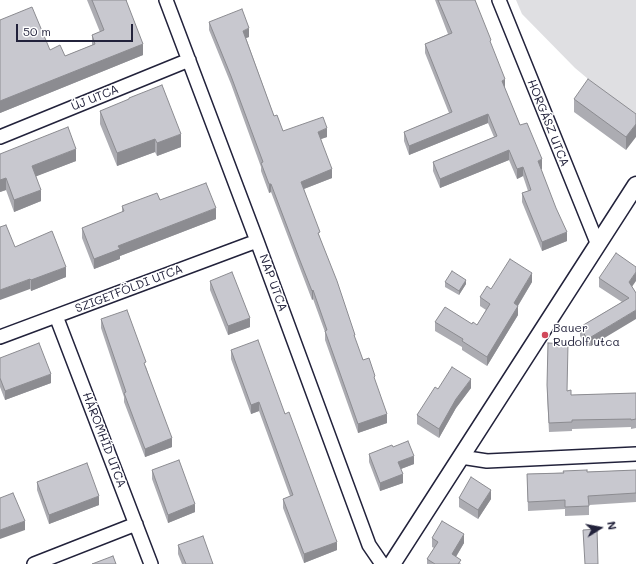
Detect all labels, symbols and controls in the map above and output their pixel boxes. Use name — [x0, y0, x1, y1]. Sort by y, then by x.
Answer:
scale bar — [18, 16, 135, 42]
text: 50 m — [23, 23, 51, 39]
street label: HORGÁSZ UTCA — [524, 77, 572, 169]
street label: ÚJ UTCA — [69, 82, 121, 114]
street label: NAP UTCA — [256, 252, 290, 314]
street label: SZIGETFÖLDI UTCA — [73, 262, 185, 316]
place label: Bauer Rudolf utca — [553, 321, 620, 349]
marker: Bauer Rudolf utca — [540, 330, 550, 340]
street label: HÁROMHÍD UTCA — [79, 390, 129, 490]
north arrow — [580, 508, 620, 548]
text: N — [604, 520, 620, 531]

